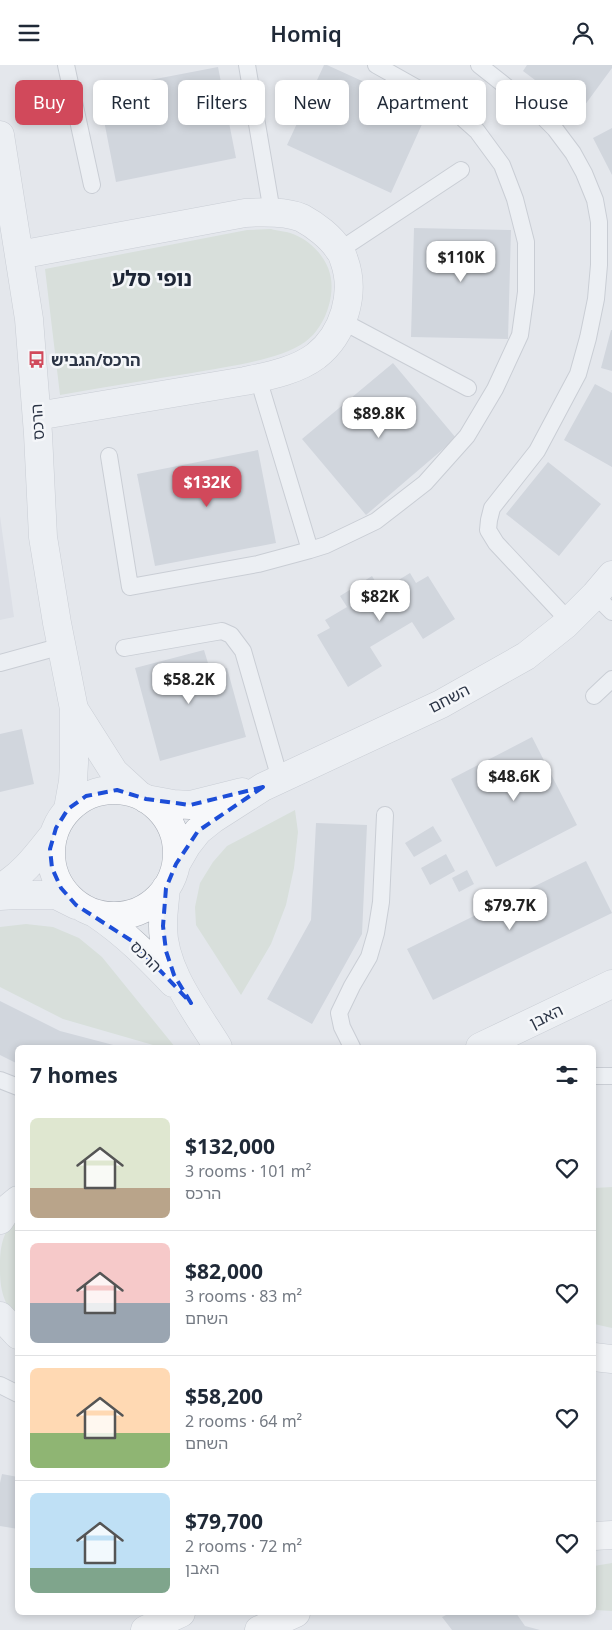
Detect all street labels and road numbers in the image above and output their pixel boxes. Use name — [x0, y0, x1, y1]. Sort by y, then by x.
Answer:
street label: הרכס — [25, 403, 49, 441]
street label: השחם — [425, 678, 473, 718]
street label: הרכס — [125, 935, 167, 977]
street label: האבן — [526, 999, 566, 1033]

